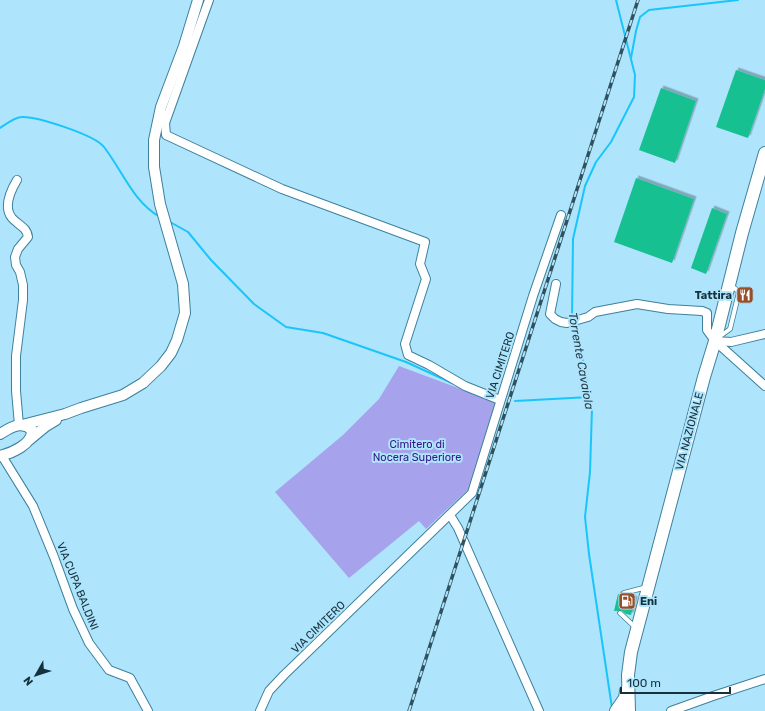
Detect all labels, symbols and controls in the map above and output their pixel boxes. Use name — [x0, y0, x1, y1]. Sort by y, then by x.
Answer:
restaurant icon: Tattira — [735, 285, 755, 305]
place label: Tattira — [695, 289, 732, 302]
water label: Torrente Cavaiola — [566, 311, 596, 411]
street label: VIA CIMITERO — [484, 330, 517, 400]
street label: VIA NAZIONALE — [673, 391, 706, 471]
park label: Cimitero di Nocera Superiore — [373, 438, 461, 464]
street label: VIA CUPA BALDINI — [54, 540, 101, 632]
fuel station icon: Eni — [617, 591, 637, 611]
place label: Eni — [640, 595, 657, 608]
street label: VIA CIMITERO — [289, 598, 348, 656]
north arrow — [16, 655, 56, 695]
scale bar — [621, 669, 730, 695]
text: N — [21, 674, 36, 688]
text: 100 m — [627, 676, 661, 690]

